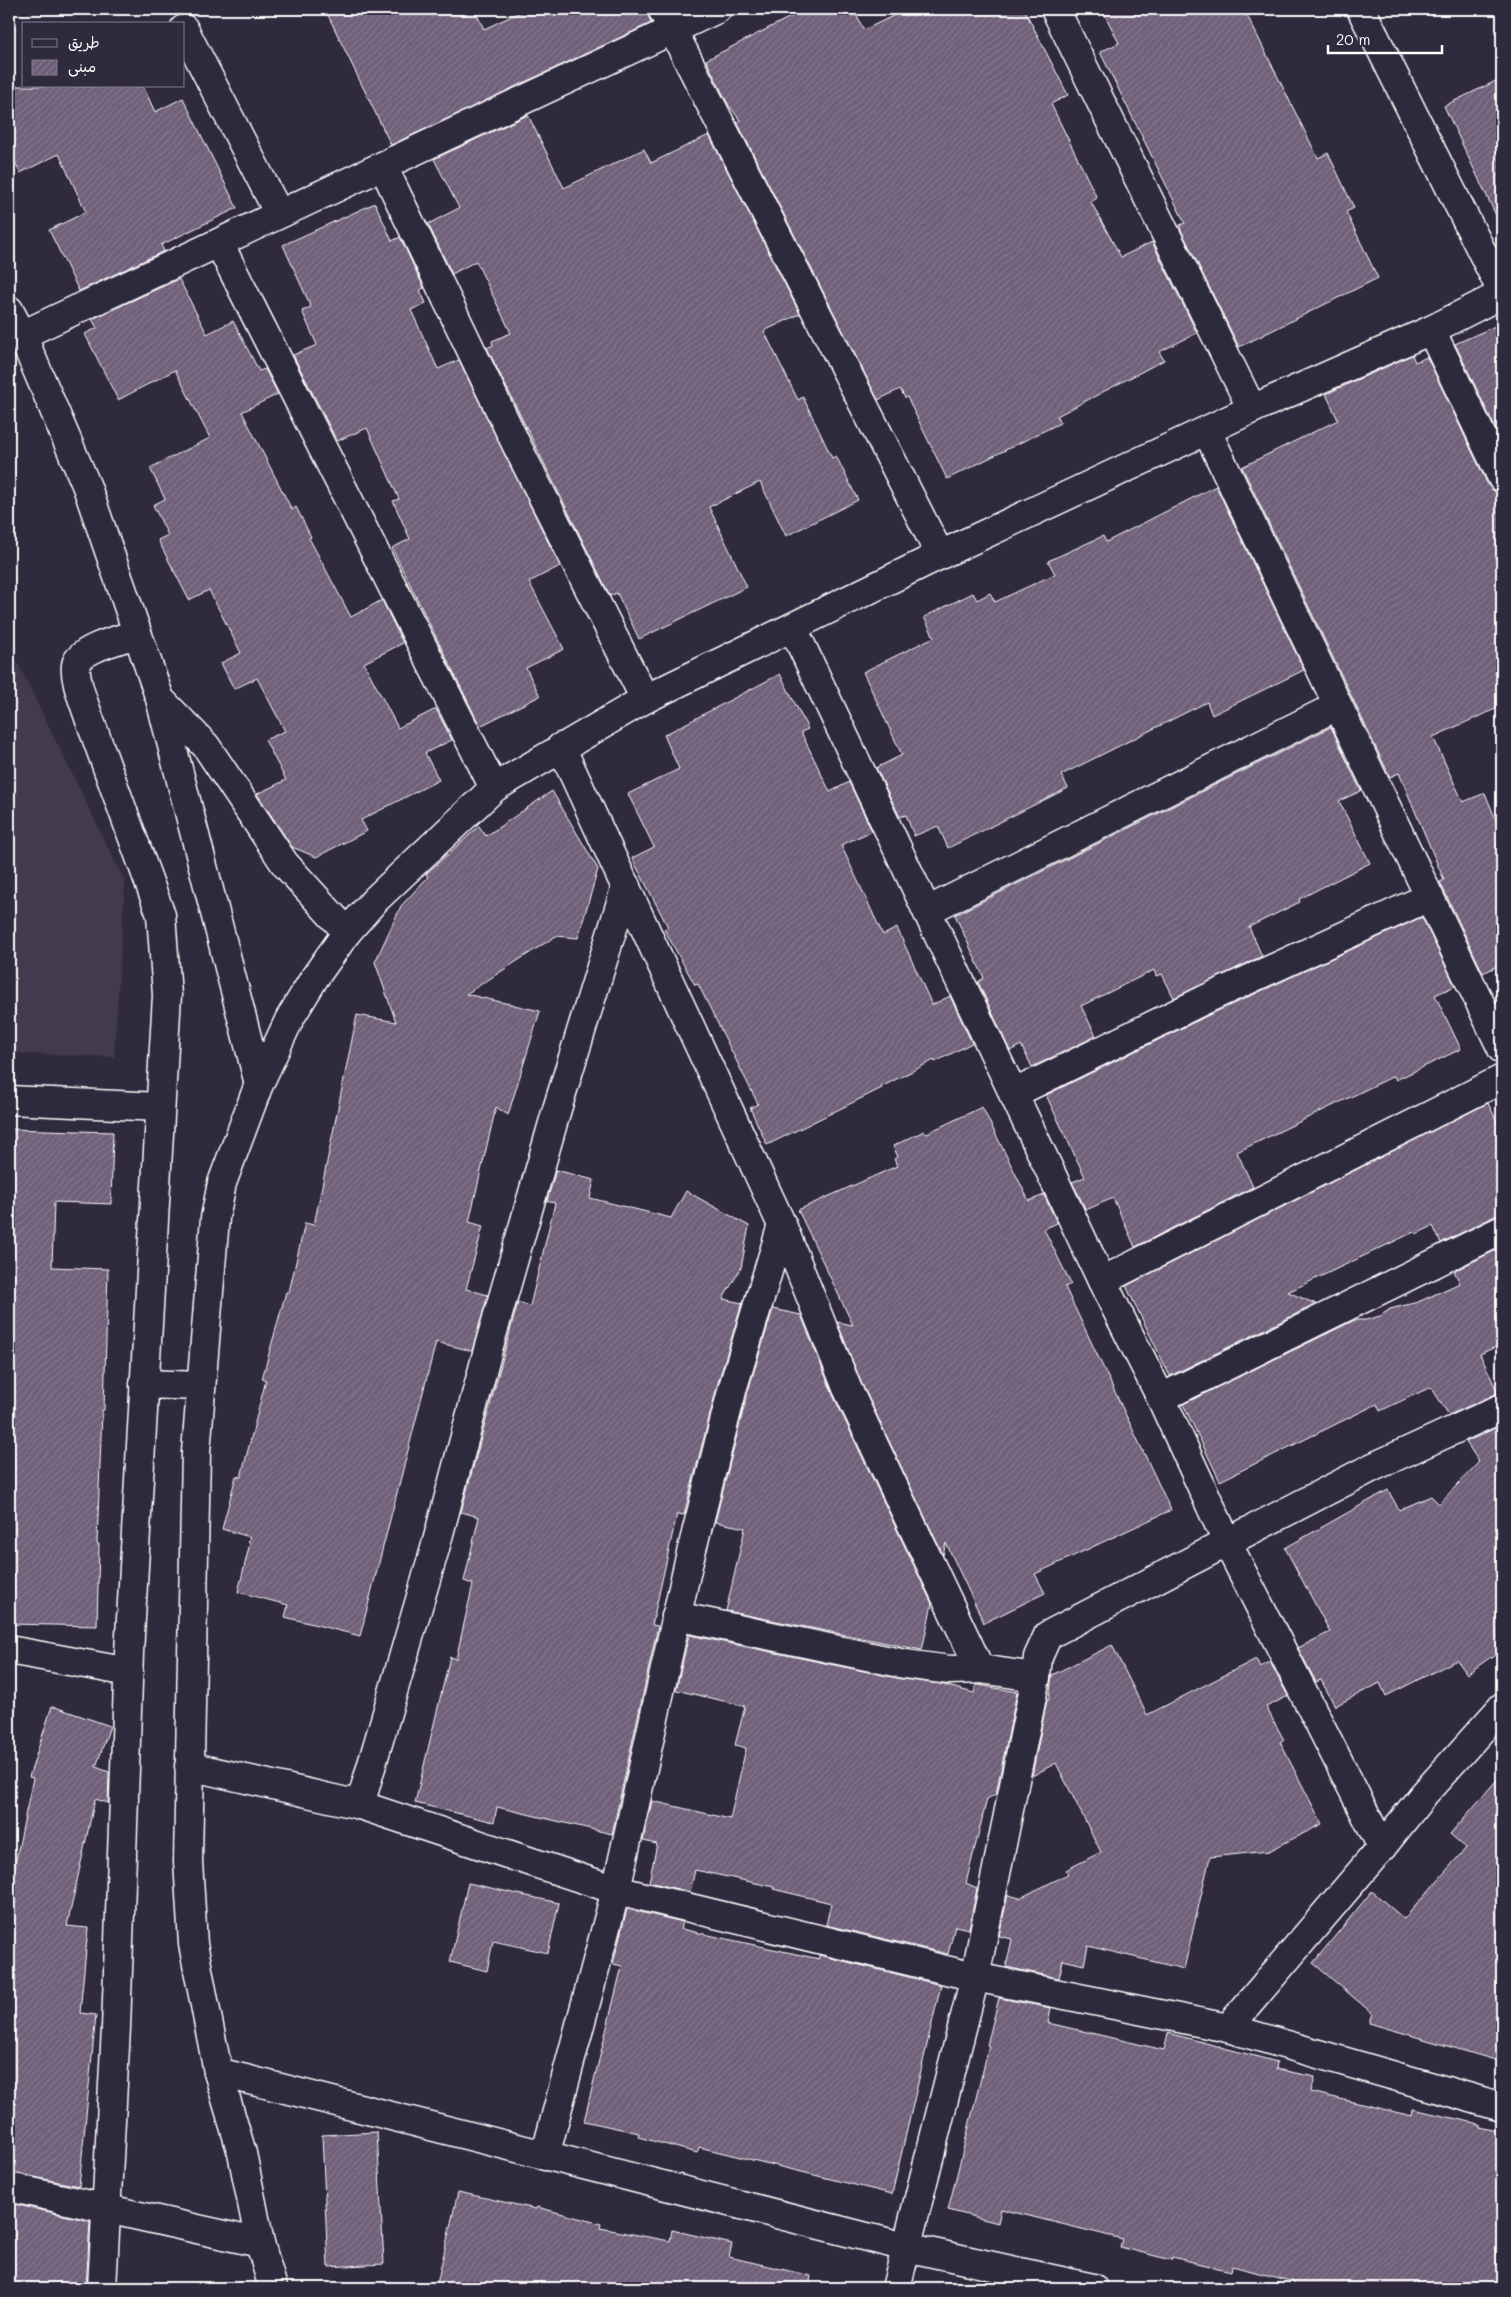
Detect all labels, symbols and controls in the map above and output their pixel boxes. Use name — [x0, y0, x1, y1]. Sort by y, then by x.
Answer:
legend — [22, 22, 185, 88]
scale bar — [1328, 22, 1442, 54]
text: 20 m — [1336, 29, 1370, 49]
text: طريق — [68, 32, 100, 52]
text: مبنى — [68, 56, 96, 77]

